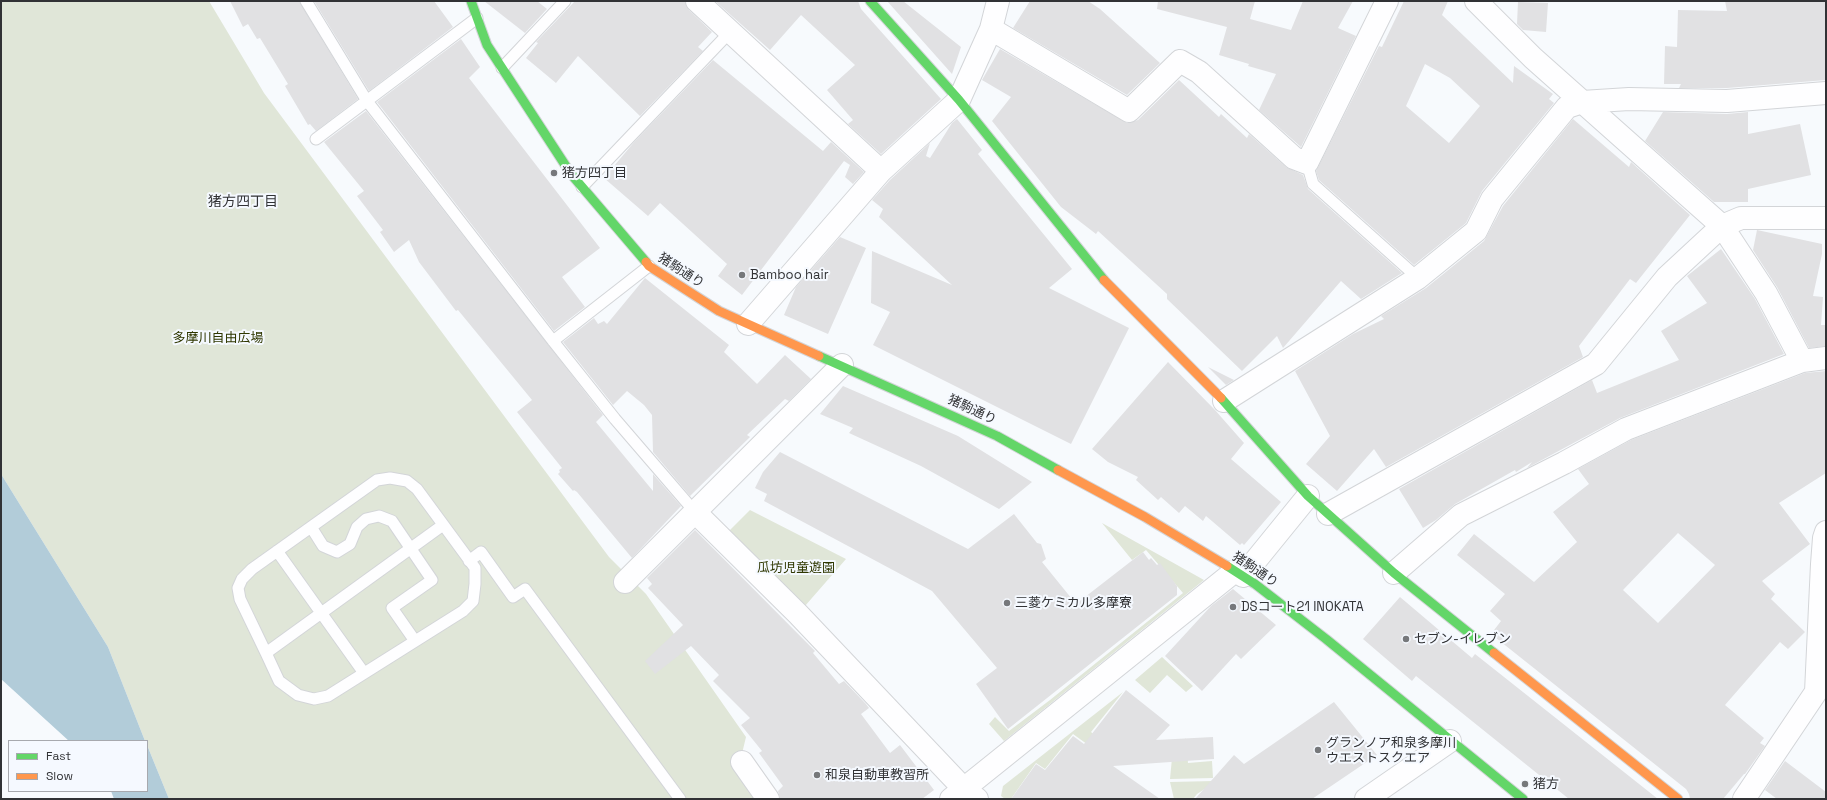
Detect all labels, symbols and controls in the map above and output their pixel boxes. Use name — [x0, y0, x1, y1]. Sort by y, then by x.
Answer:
place label: 猪方四丁目 — [562, 165, 627, 181]
marker: 猪方四丁目 — [549, 168, 559, 178]
district label: 猪方四丁目 — [208, 194, 278, 210]
street label: 猪駒通り — [655, 250, 707, 292]
place label: Bamboo hair — [750, 267, 829, 283]
marker: Bamboo hair — [737, 270, 747, 280]
park label: 多摩川自由広場 — [173, 330, 263, 346]
street label: 猪駒通り — [945, 392, 999, 428]
street label: 猪駒通り — [1229, 549, 1281, 591]
park label: 瓜坊児童遊園 — [757, 560, 835, 576]
place label: 三菱ケミカル多摩寮 — [1015, 595, 1132, 611]
marker: 三菱ケミカル多摩寮 — [1002, 598, 1012, 608]
place label: DSコート21 INOKATA — [1241, 599, 1364, 615]
marker: DSコート21 INOKATA — [1228, 602, 1238, 612]
place label: セブン-イレブン — [1414, 631, 1511, 647]
marker: セブン-イレブン — [1401, 634, 1411, 644]
place label: グランノア和泉多摩川 ウエストスクエア — [1326, 735, 1456, 766]
legend — [8, 740, 148, 792]
marker: グランノア和泉多摩川 ウエストスクエア — [1313, 745, 1323, 755]
text: Fast — [46, 748, 71, 764]
place label: 和泉自動車教習所 — [825, 767, 929, 783]
text: Slow — [46, 768, 73, 784]
marker: 和泉自動車教習所 — [812, 770, 822, 780]
place label: 猪方 — [1533, 776, 1559, 792]
marker: 猪方 — [1520, 779, 1530, 789]

